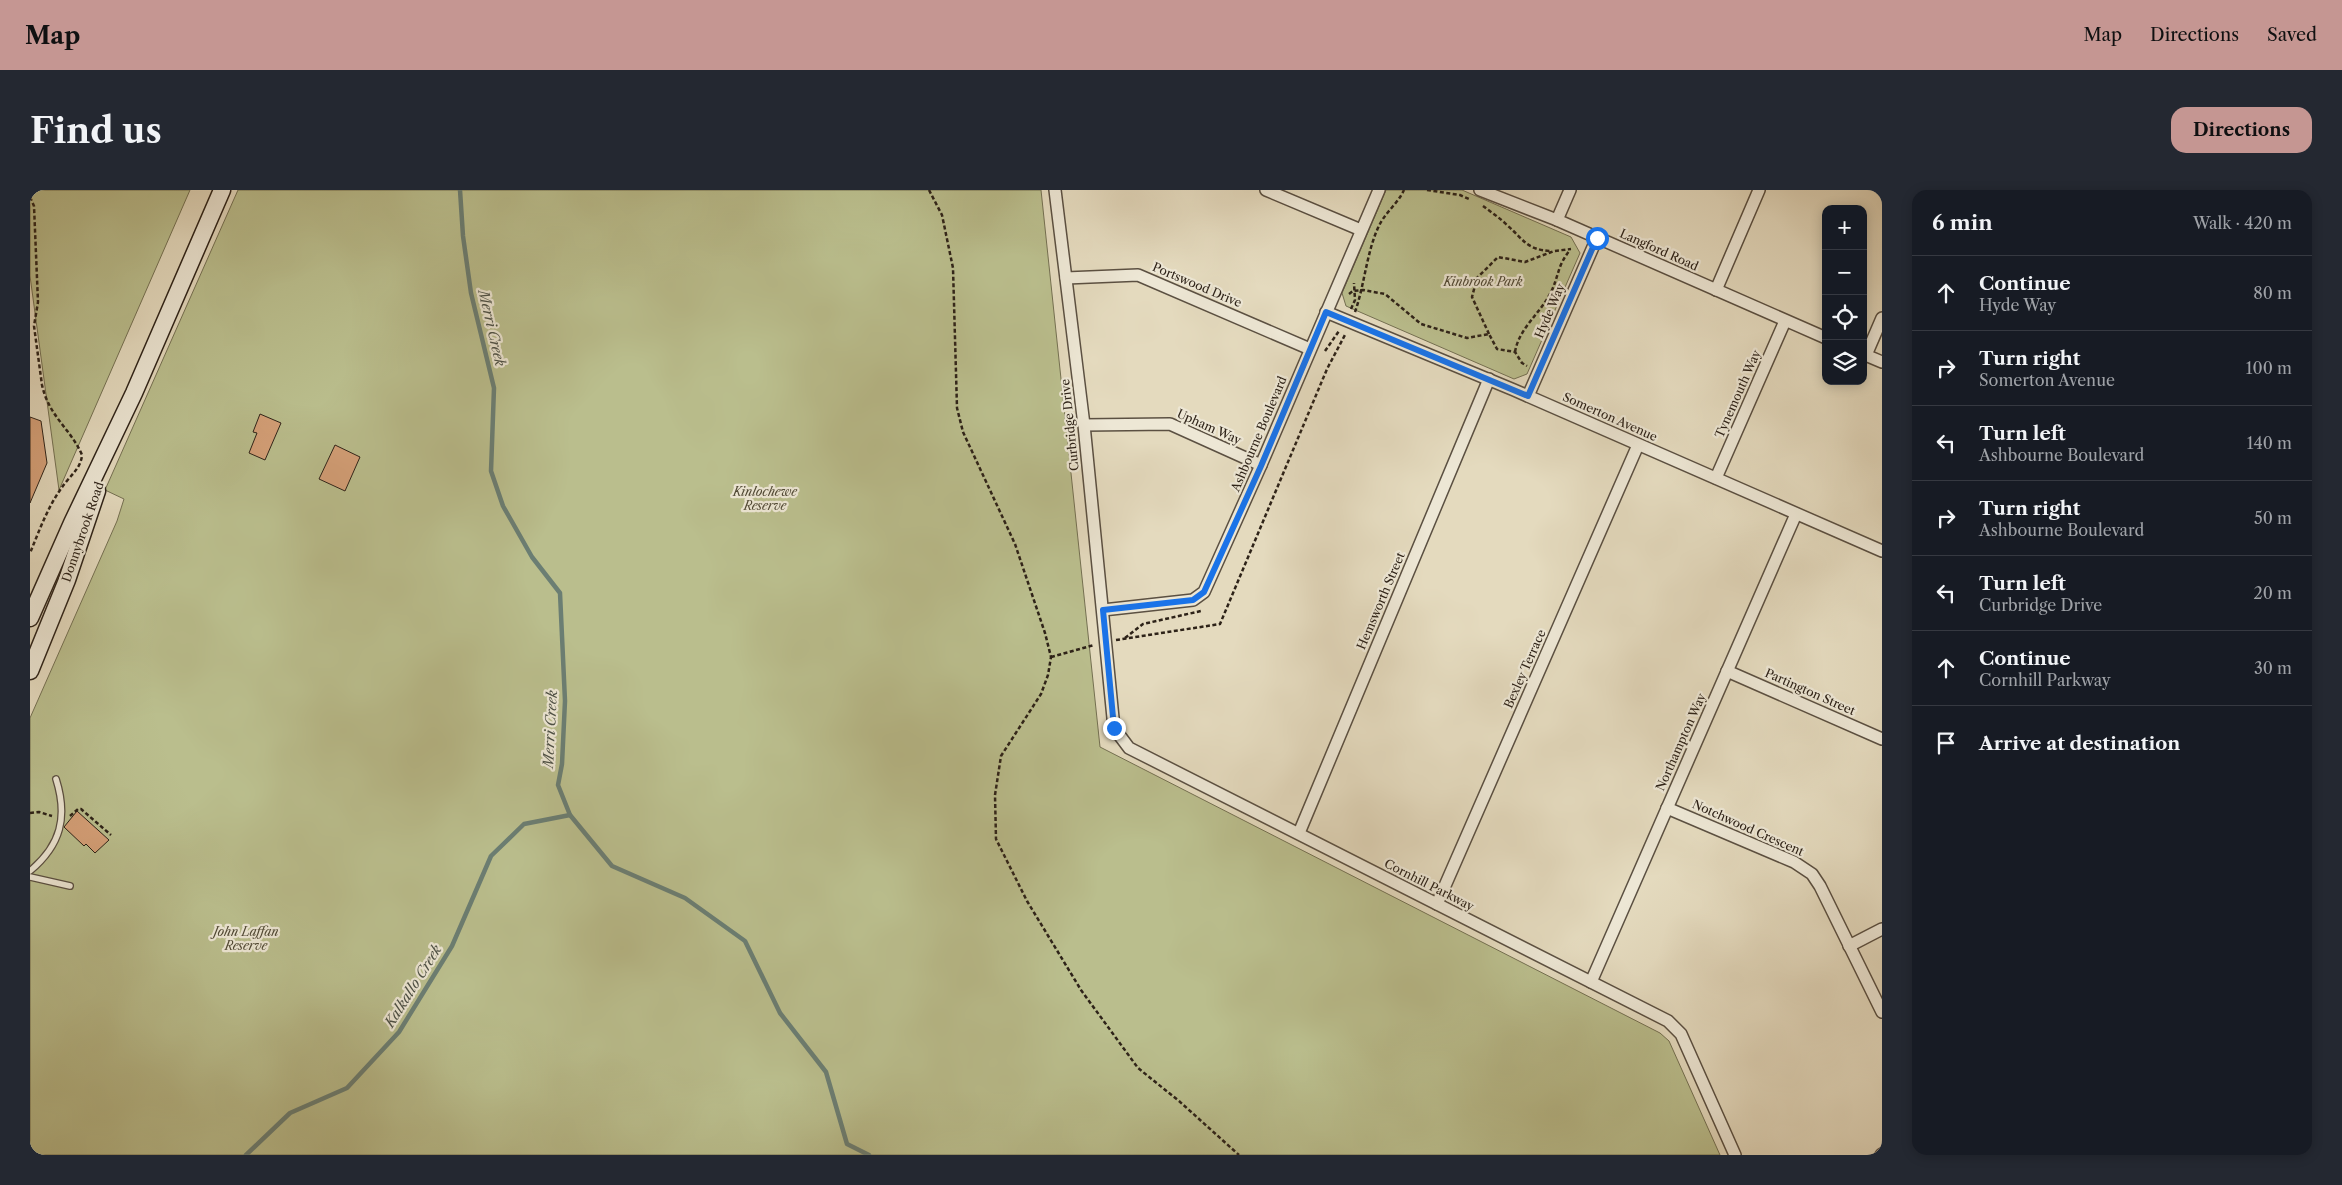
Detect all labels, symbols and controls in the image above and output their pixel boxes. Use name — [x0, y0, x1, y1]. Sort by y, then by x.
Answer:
text: Map — [25, 21, 80, 50]
text: Map — [2083, 24, 2122, 46]
text: Directions — [2150, 24, 2239, 46]
text: Saved — [2267, 24, 2317, 46]
button: Directions — [2171, 107, 2312, 153]
text: Find us — [30, 109, 162, 152]
map controls — [1822, 205, 1867, 385]
button: + — [1822, 205, 1867, 250]
text: 6 min — [1932, 210, 1993, 235]
text: Walk · 420 m — [2193, 213, 2292, 233]
street label: Langford Road — [1618, 225, 1702, 274]
route start — [1586, 227, 1609, 250]
button: − — [1822, 250, 1867, 295]
street label: Portswood Drive — [1150, 259, 1244, 310]
text: Continue — [1979, 272, 2071, 295]
park label: Kinbrook Park — [1442, 274, 1523, 289]
icon: ahead — [1932, 279, 1960, 307]
street label: Hyde Way — [1531, 281, 1568, 340]
text: 80 m — [2253, 283, 2292, 303]
water label: Merri Creek — [474, 286, 510, 369]
button: locate — [1822, 295, 1867, 340]
text: Hyde Way — [1979, 295, 2056, 315]
button: layers — [1822, 340, 1867, 385]
street label: Tynemouth Way — [1711, 347, 1764, 440]
text: Turn right — [1979, 347, 2080, 370]
icon: right — [1932, 354, 1960, 382]
text: 100 m — [2246, 358, 2292, 378]
text: Somerton Avenue — [1979, 370, 2115, 390]
street label: Ashbourne Boulevard — [1227, 373, 1290, 495]
street label: Curbridge Drive — [1057, 378, 1082, 472]
street label: Somerton Avenue — [1561, 389, 1660, 444]
street label: Upham Way — [1175, 406, 1244, 448]
text: Turn left — [1979, 422, 2066, 445]
icon: left — [1932, 429, 1960, 457]
text: 140 m — [2247, 433, 2292, 453]
text: Ashbourne Boulevard — [1979, 445, 2144, 465]
street label: Donnybrook Road — [58, 479, 107, 584]
park label: Kinlochewe Reserve — [732, 484, 798, 513]
text: Turn right — [1979, 497, 2080, 520]
icon: right — [1932, 504, 1960, 532]
text: 50 m — [2254, 508, 2292, 528]
text: Ashbourne Boulevard — [1979, 520, 2144, 540]
street label: Hemsworth Street — [1353, 549, 1408, 652]
text: Turn left — [1979, 572, 2066, 595]
icon: left — [1932, 579, 1960, 607]
text: 20 m — [2253, 583, 2292, 603]
text: Curbridge Drive — [1979, 595, 2102, 615]
street label: Bexley Terrace — [1500, 627, 1549, 711]
text: Continue — [1979, 647, 2071, 670]
icon: ahead — [1932, 654, 1960, 682]
text: 30 m — [2254, 658, 2292, 678]
street label: Partington Street — [1763, 665, 1858, 718]
text: Cornhill Parkway — [1979, 670, 2111, 690]
water label: Merri Creek — [539, 689, 561, 770]
street label: Northampton Way — [1652, 690, 1709, 793]
route end — [1103, 717, 1126, 740]
icon: arrive — [1932, 729, 1960, 757]
text: Arrive at destination — [1979, 732, 2180, 755]
street label: Notchwood Crescent — [1690, 796, 1807, 859]
street label: Cornhill Parkway — [1382, 855, 1477, 914]
park label: John Laffan Reserve — [210, 924, 279, 953]
water label: Kalkallo Creek — [380, 941, 446, 1032]

